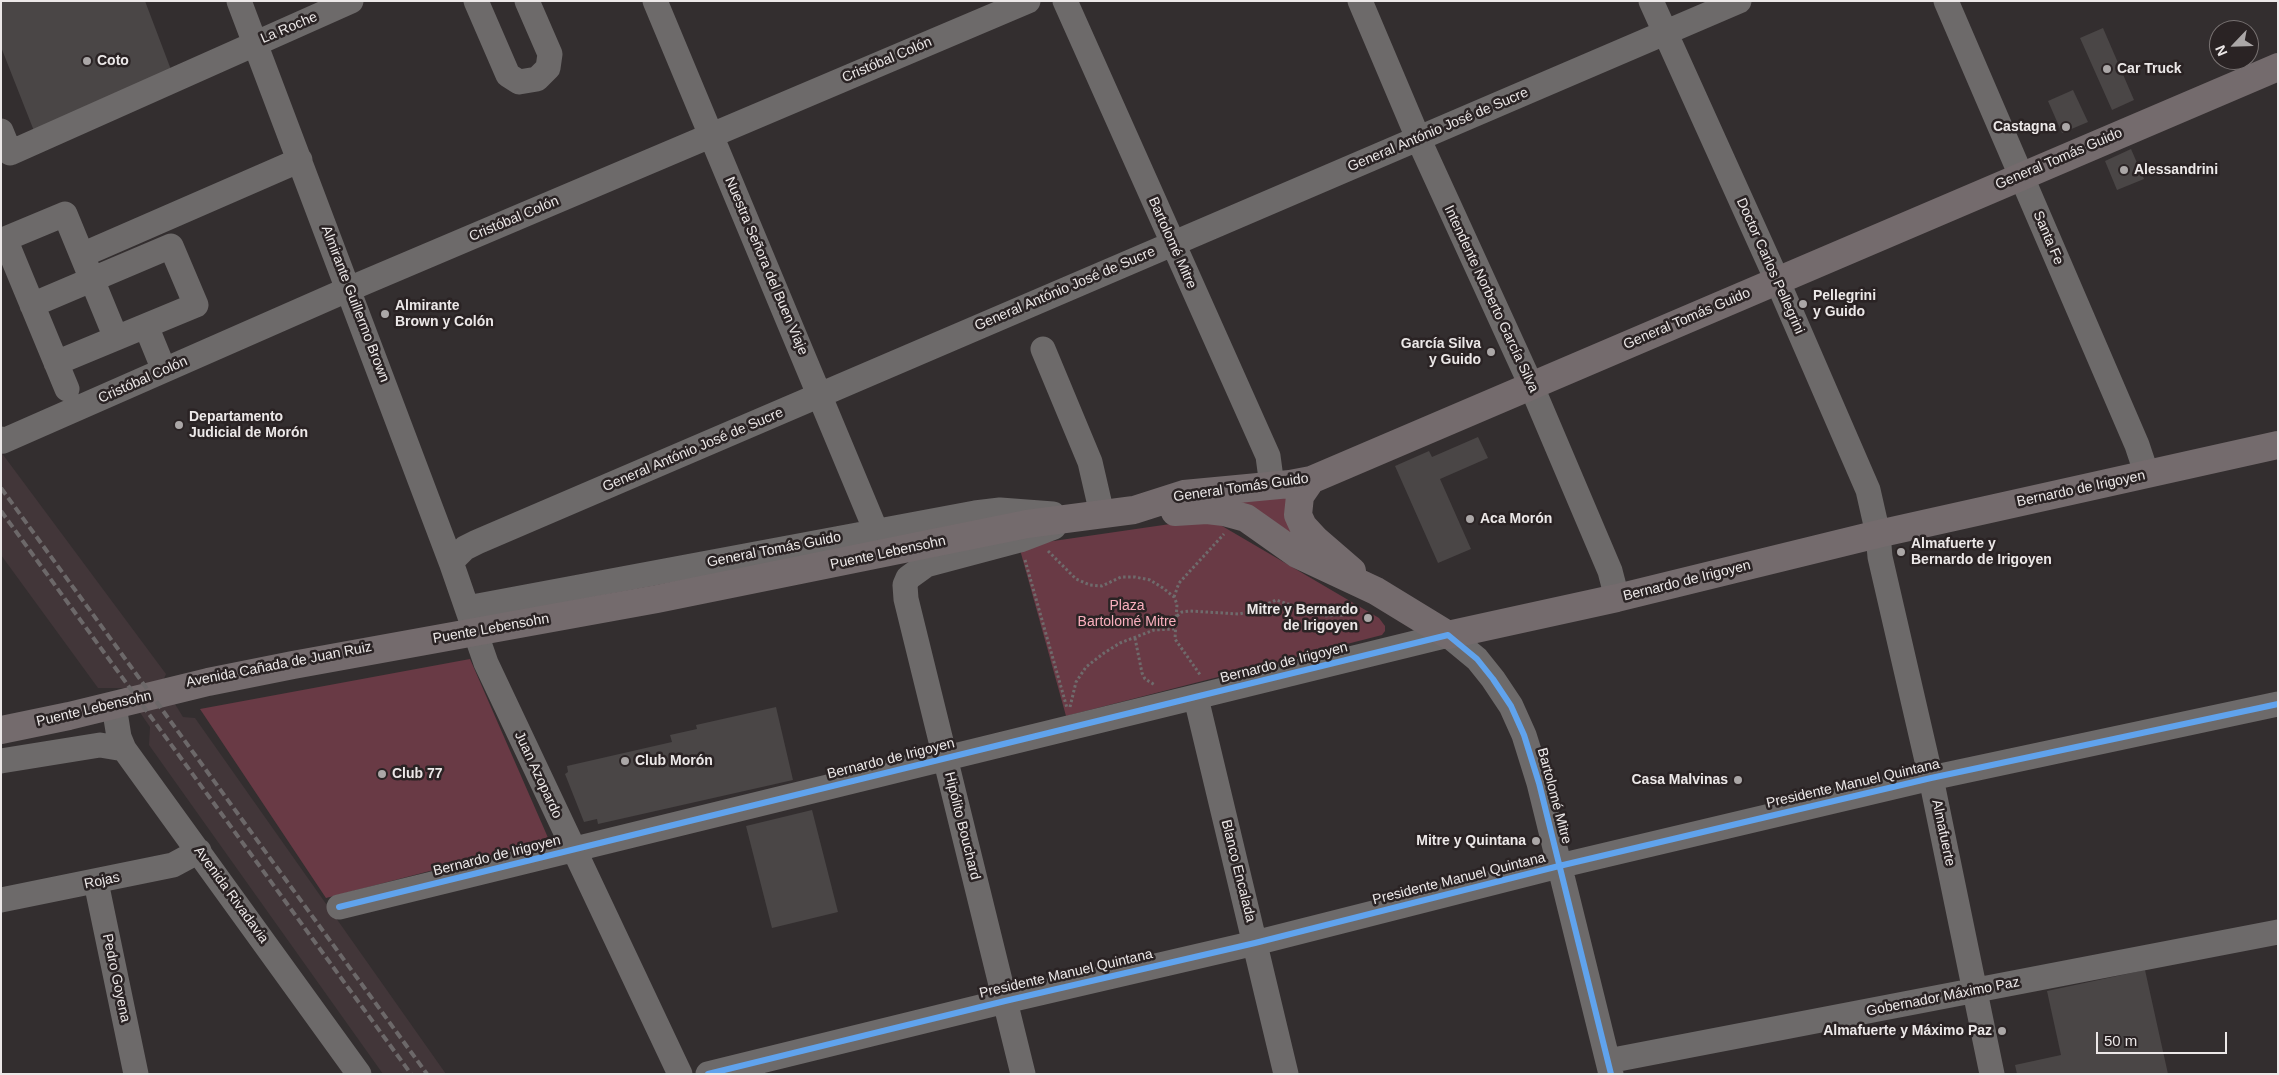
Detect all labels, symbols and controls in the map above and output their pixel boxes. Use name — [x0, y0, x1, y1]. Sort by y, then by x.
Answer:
street label: La Roche — [258, 9, 320, 47]
north arrow — [2209, 20, 2259, 70]
street label: Cristóbal Colón — [840, 34, 934, 86]
text: N — [2212, 43, 2231, 59]
place label: Coto — [97, 53, 129, 69]
marker: Coto — [81, 55, 93, 67]
place label: Car Truck — [2117, 61, 2182, 77]
marker: Car Truck — [2101, 63, 2113, 75]
street label: General António José de Sucre — [1345, 84, 1531, 176]
place label: Castagna — [1993, 119, 2056, 135]
marker: Castagna — [2060, 121, 2072, 133]
street label: General Tomás Guido — [1993, 125, 2125, 193]
place label: Alessandrini — [2134, 162, 2218, 178]
marker: Alessandrini — [2118, 164, 2130, 176]
street label: Nuestra Señora del Buen Viaje — [721, 174, 811, 358]
street label: Cristóbal Colón — [467, 193, 561, 245]
street label: Bartolomé Mitre — [1144, 194, 1200, 292]
street label: Doctor Carlos Pellegrini — [1732, 195, 1808, 337]
street label: Intendente Norberto García Silva — [1440, 203, 1542, 395]
street label: Santa Fe — [2029, 209, 2067, 267]
street label: Almirante Guillermo Brown — [317, 223, 393, 385]
street label: General António José de Sucre — [972, 243, 1158, 335]
street label: General Tomás Guido — [1621, 285, 1753, 353]
place label: Pellegrini y Guido — [1813, 288, 1876, 321]
place label: Almirante Brown y Colón — [395, 298, 494, 331]
marker: Pellegrini y Guido — [1797, 298, 1809, 310]
marker: Almirante Brown y Colón — [379, 308, 391, 320]
place label: García Silva y Guido — [1401, 336, 1481, 368]
marker: García Silva y Guido — [1485, 346, 1497, 358]
street label: Cristóbal Colón — [96, 353, 190, 407]
street label: General António José de Sucre — [600, 404, 786, 496]
place label: Departamento Judicial de Morón — [189, 409, 308, 442]
marker: Departamento Judicial de Morón — [173, 419, 185, 431]
street label: Bernardo de Irigoyen — [2015, 467, 2147, 511]
street label: General Tomás Guido — [1172, 470, 1310, 506]
place label: Aca Morón — [1480, 511, 1552, 527]
marker: Aca Morón — [1464, 513, 1476, 525]
street label: General Tomás Guido — [706, 529, 842, 571]
street label: Puente Lebensohn — [829, 533, 947, 573]
place label: Almafuerte y Bernardo de Irigoyen — [1911, 536, 2052, 568]
marker: Almafuerte y Bernardo de Irigoyen — [1895, 546, 1907, 558]
street label: Bernardo de Irigoyen — [1622, 557, 1752, 605]
park label: Plaza Bartolomé Mitre — [1078, 598, 1176, 630]
place label: Mitre y Bernardo de Irigoyen — [1247, 602, 1358, 634]
street label: Puente Lebensohn — [432, 611, 550, 647]
marker: Mitre y Bernardo de Irigoyen — [1362, 612, 1374, 624]
street label: Avenida Cañada de Juan Ruiz — [185, 639, 373, 691]
street label: Bernardo de Irigoyen — [1219, 639, 1349, 687]
street label: Puente Lebensohn — [35, 688, 153, 730]
street label: Juan Azopardo — [510, 729, 566, 821]
street label: Bernardo de Irigoyen — [826, 735, 956, 783]
street label: Bartolomé Mitre — [1533, 746, 1575, 846]
place label: Club Morón — [635, 753, 713, 769]
marker: Club Morón — [619, 755, 631, 767]
street label: Presidente Manuel Quintana — [1765, 756, 1941, 812]
place label: Club 77 — [392, 766, 443, 782]
marker: Club 77 — [376, 768, 388, 780]
street label: Hipólito Bouchard — [940, 770, 984, 882]
place label: Casa Malvinas — [1632, 772, 1728, 788]
marker: Casa Malvinas — [1732, 774, 1744, 786]
street label: Almafuerte — [1928, 798, 1958, 868]
street label: Blanco Encalada — [1217, 818, 1259, 924]
street label: Bernardo de Irigoyen — [432, 832, 562, 880]
place label: Mitre y Quintana — [1416, 833, 1526, 849]
marker: Mitre y Quintana — [1530, 835, 1542, 847]
street label: Avenida Rivadavia — [190, 843, 272, 947]
street label: Presidente Manuel Quintana — [1371, 849, 1547, 909]
street label: Rojas — [83, 869, 121, 893]
street label: Pedro Goyena — [98, 932, 134, 1024]
street label: Presidente Manuel Quintana — [978, 946, 1154, 1002]
street label: Gobernador Máximo Paz — [1865, 974, 2021, 1020]
scale bar — [2099, 1022, 2230, 1054]
place label: Almafuerte y Máximo Paz — [1823, 1023, 1992, 1039]
marker: Almafuerte y Máximo Paz — [1996, 1025, 2008, 1037]
text: 50 m — [2104, 1032, 2137, 1049]

